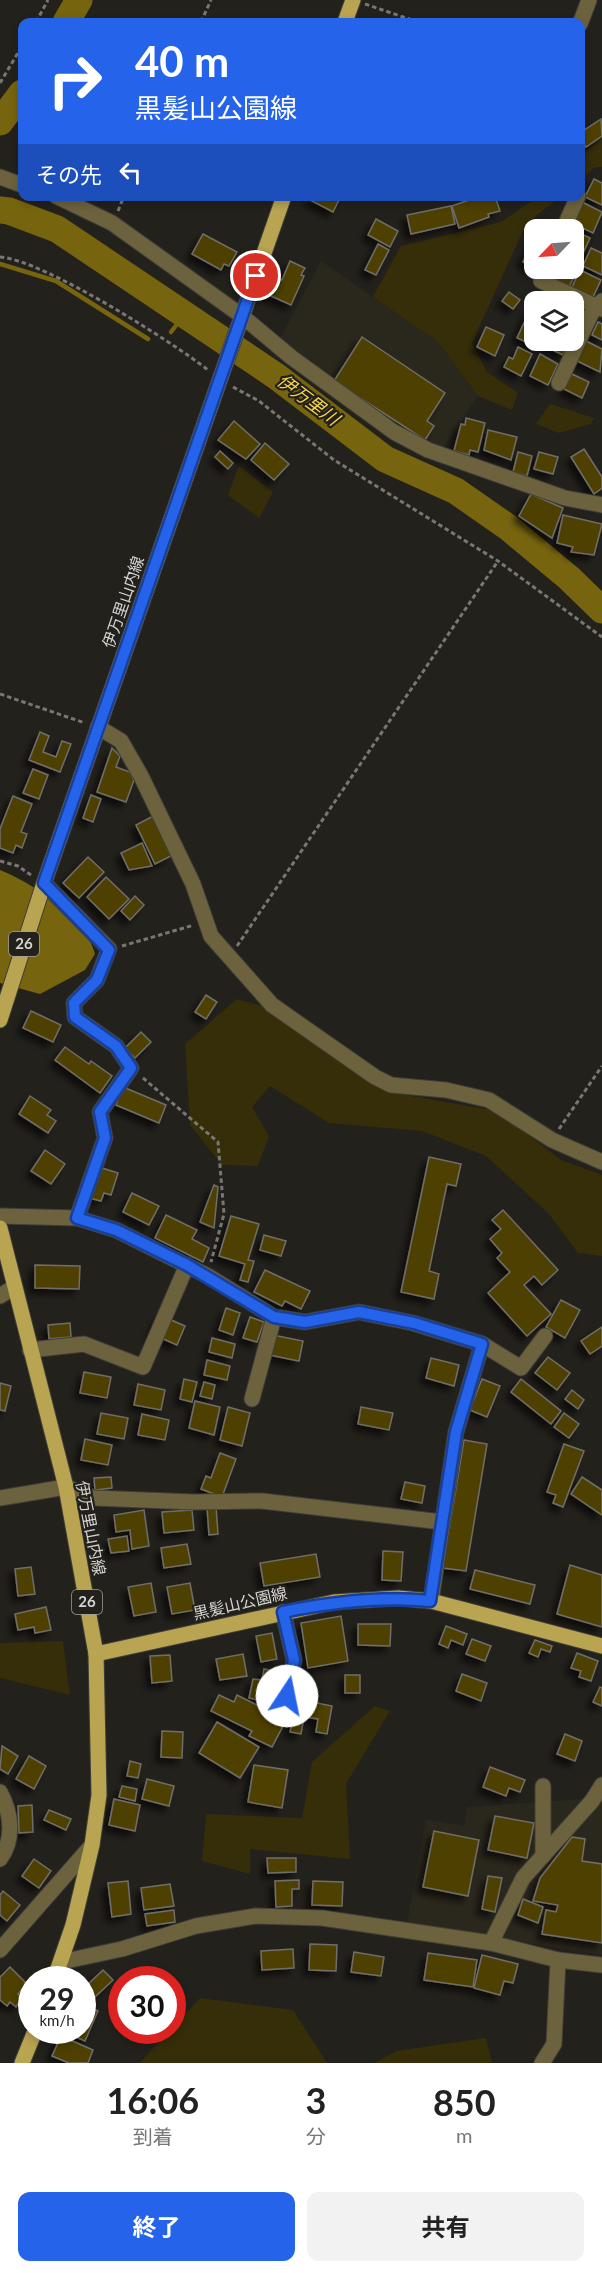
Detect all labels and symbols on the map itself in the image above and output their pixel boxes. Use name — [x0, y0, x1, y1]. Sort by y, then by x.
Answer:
north arrow — [524, 219, 584, 279]
pin — [230, 250, 281, 301]
water label: 伊万里川 — [273, 369, 346, 431]
street label: 伊万里山内線 — [98, 553, 147, 650]
road number: 26 — [9, 932, 39, 956]
street label: 伊万里山内線 — [73, 1479, 110, 1577]
street label: 黒髪山公園線 — [191, 1582, 289, 1623]
road number: 26 — [72, 1590, 102, 1614]
position arrow — [255, 1664, 319, 1728]
speed limit sign: 30 — [108, 1966, 186, 2044]

